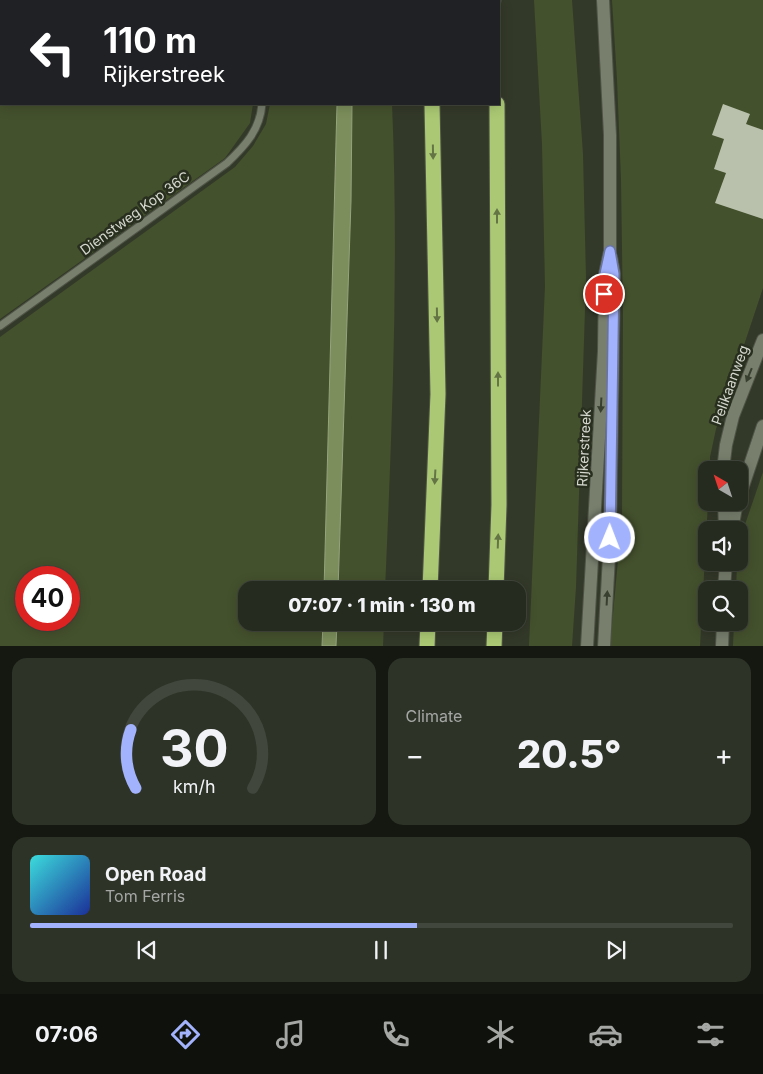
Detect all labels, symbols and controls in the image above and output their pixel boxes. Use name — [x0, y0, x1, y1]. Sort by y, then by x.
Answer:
text: 110 m — [103, 19, 197, 61]
icon: left — [20, 20, 85, 85]
text: Rijkerstreek — [103, 61, 225, 87]
one-way arrow — [429, 145, 437, 161]
street label: Dienstweg Kop 36C — [77, 167, 193, 258]
one-way arrow — [493, 208, 501, 224]
pin — [583, 273, 625, 315]
icon: arrive — [590, 280, 618, 308]
one-way arrow — [433, 307, 441, 323]
street label: Pelikaanweg — [707, 343, 752, 427]
one-way arrow — [745, 367, 752, 382]
one-way arrow — [494, 371, 502, 387]
one-way arrow — [596, 397, 604, 413]
street label: Rijkerstreek — [573, 408, 594, 487]
north arrow — [698, 461, 748, 511]
map controls — [698, 461, 748, 631]
one-way arrow — [430, 470, 438, 486]
position arrow — [583, 511, 635, 563]
button: sound — [698, 521, 748, 571]
one-way arrow — [494, 533, 502, 549]
speed limit sign: 40 — [15, 566, 80, 631]
button: search — [698, 581, 748, 631]
one-way arrow — [603, 590, 611, 606]
text: 07:07 · 1 min · 130 m — [288, 594, 476, 617]
text: Climate — [406, 706, 462, 726]
text: 30 — [159, 717, 228, 780]
text: 20.5° — [517, 731, 622, 777]
text: − — [406, 738, 424, 772]
text: + — [714, 738, 733, 772]
text: km/h — [173, 776, 215, 797]
text: Open Road — [105, 863, 206, 886]
text: Tom Ferris — [105, 886, 185, 906]
icon: previous — [133, 936, 161, 964]
icon: pause — [367, 936, 395, 964]
icon: next — [602, 936, 630, 964]
icon: directions — [168, 1017, 203, 1052]
icon: music — [273, 1017, 308, 1052]
icon: phone — [378, 1017, 413, 1052]
icon: climate — [483, 1017, 518, 1052]
icon: car — [588, 1017, 623, 1052]
icon: filters — [693, 1017, 728, 1052]
text: 07:06 — [35, 1021, 98, 1047]

